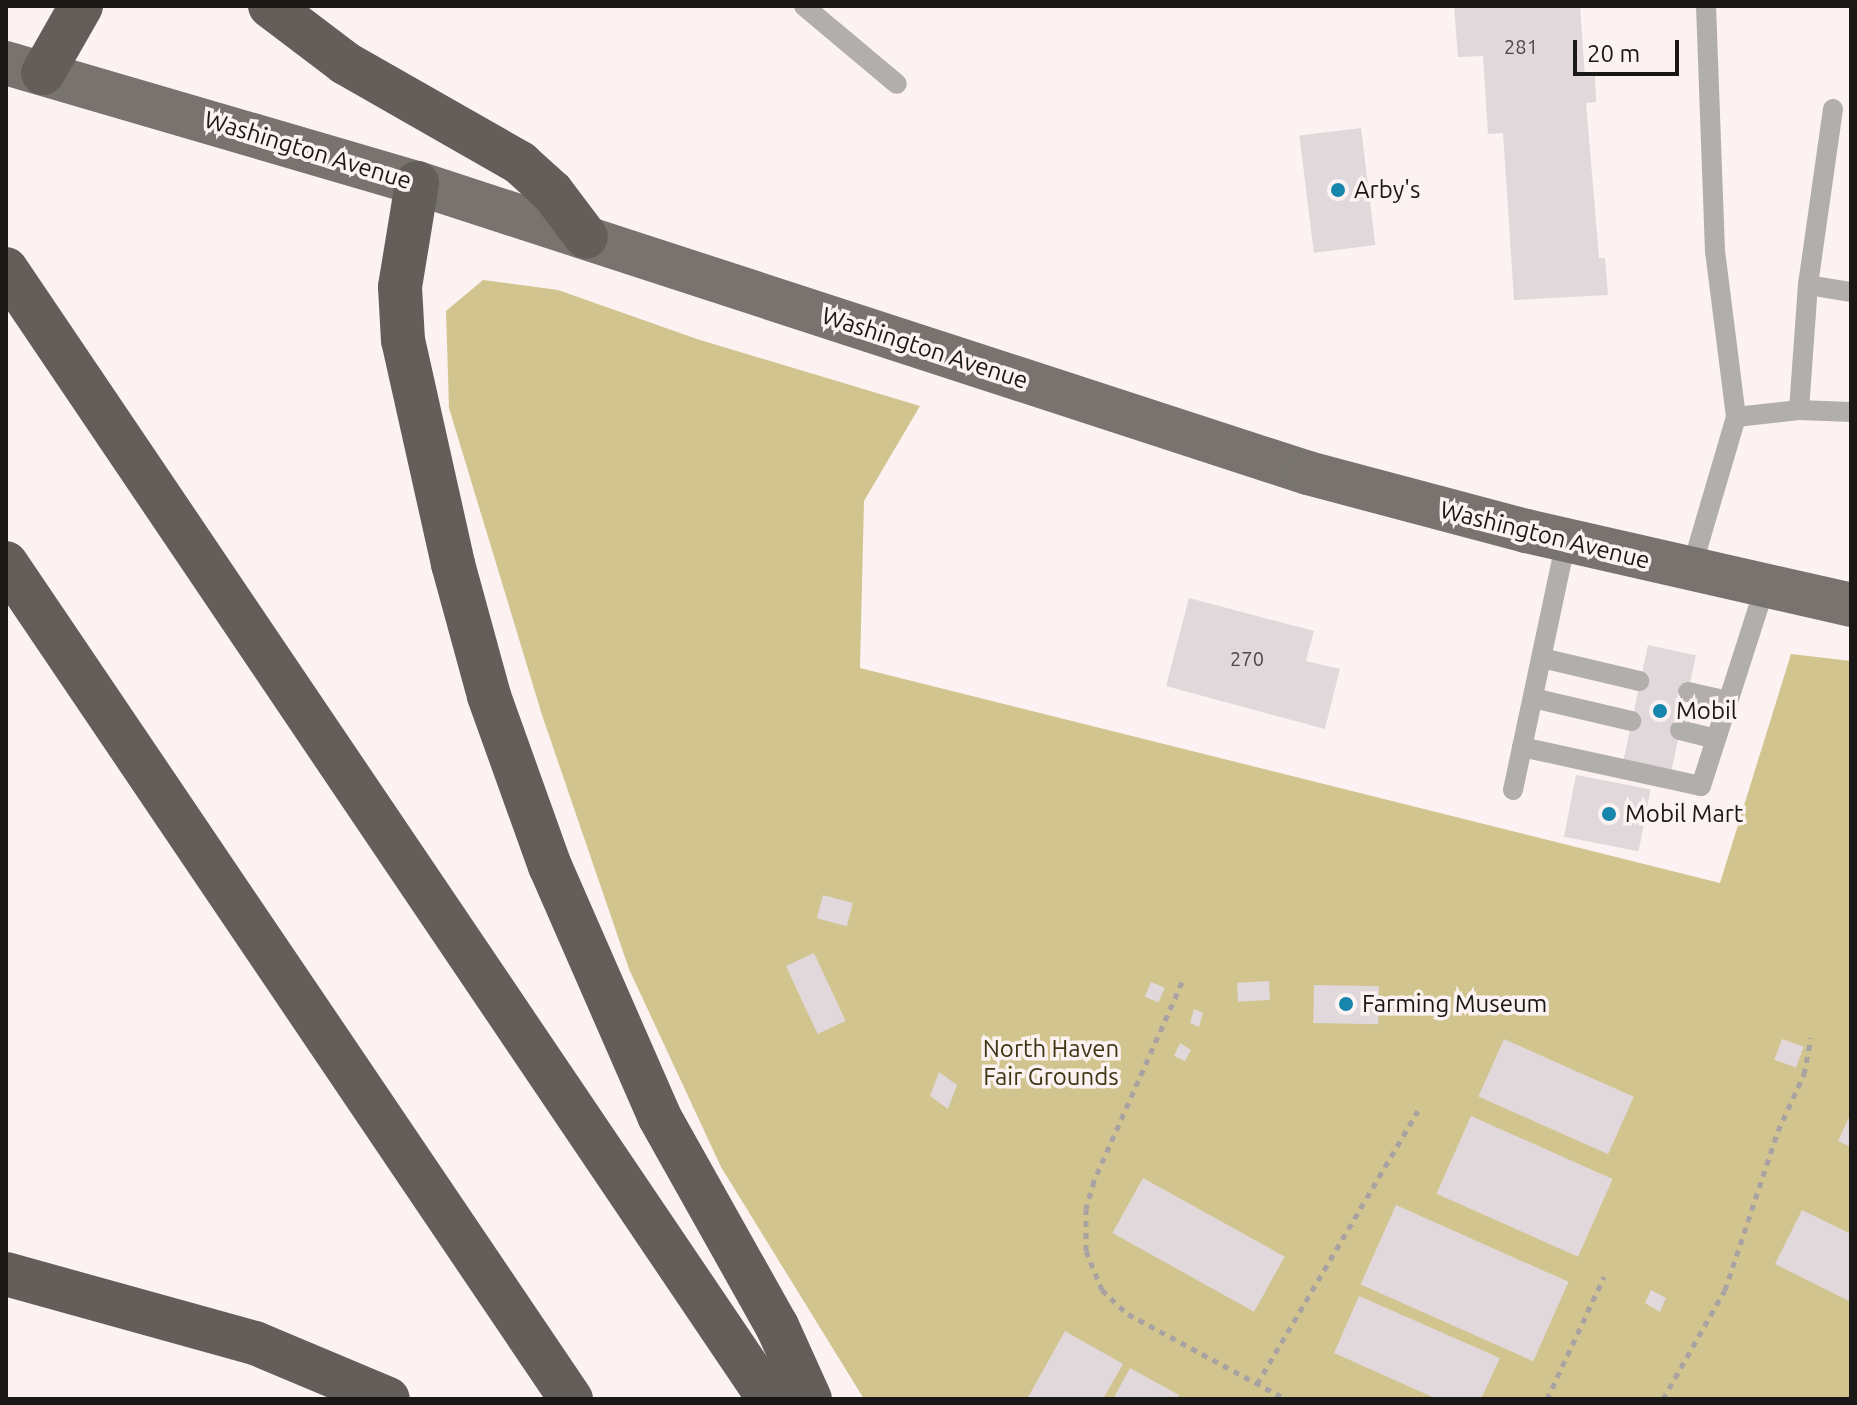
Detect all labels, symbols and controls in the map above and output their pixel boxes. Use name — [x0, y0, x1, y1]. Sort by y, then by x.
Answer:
scale bar — [1577, 24, 1683, 74]
house number: 281 — [1504, 34, 1538, 58]
text: 20 m — [1587, 40, 1640, 67]
street label: Washington Avenue — [201, 105, 415, 195]
place label: Arby's — [1354, 176, 1420, 204]
marker: Arby's — [1329, 181, 1347, 199]
street label: Washington Avenue — [818, 301, 1032, 395]
street label: Washington Avenue — [1437, 495, 1653, 575]
house number: 270 — [1230, 646, 1264, 670]
place label: Mobil — [1676, 697, 1737, 725]
marker: Mobil — [1651, 702, 1669, 720]
place label: Mobil Mart — [1625, 800, 1743, 828]
marker: Mobil Mart — [1600, 805, 1618, 823]
place label: Farming Museum — [1362, 990, 1547, 1018]
marker: Farming Museum — [1337, 995, 1355, 1013]
park label: North Haven Fair Grounds — [983, 1035, 1119, 1091]

